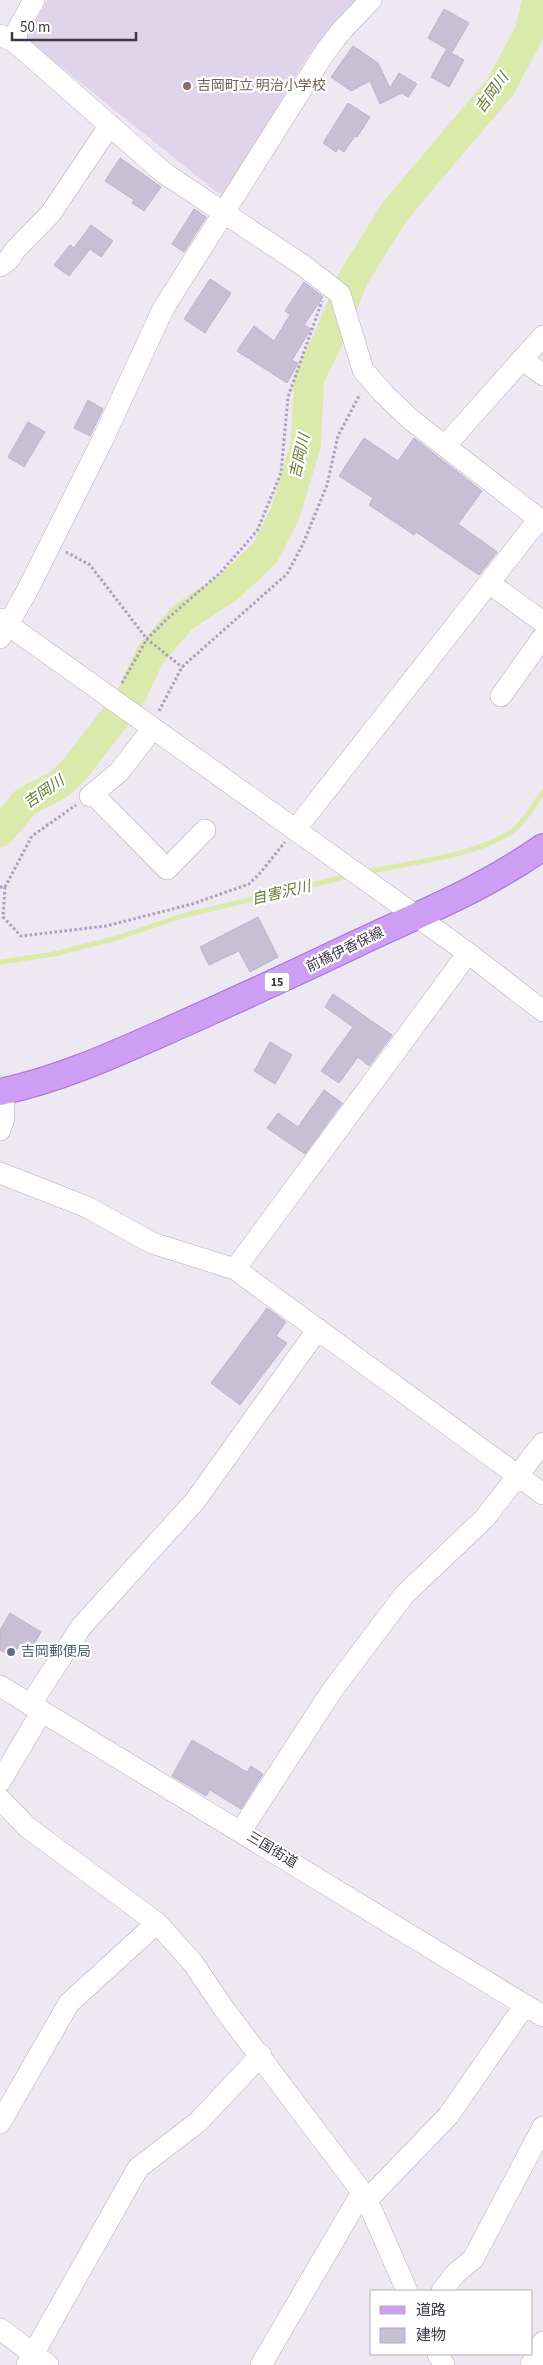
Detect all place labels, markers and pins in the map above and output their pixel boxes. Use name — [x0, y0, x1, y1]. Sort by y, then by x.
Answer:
place label: 吉岡町立 明治小学校 — [197, 76, 326, 96]
marker: 吉岡町立 明治小学校 — [181, 80, 193, 92]
place label: 吉岡郵便局 — [21, 1642, 91, 1662]
marker: 吉岡郵便局 — [5, 1646, 17, 1658]

